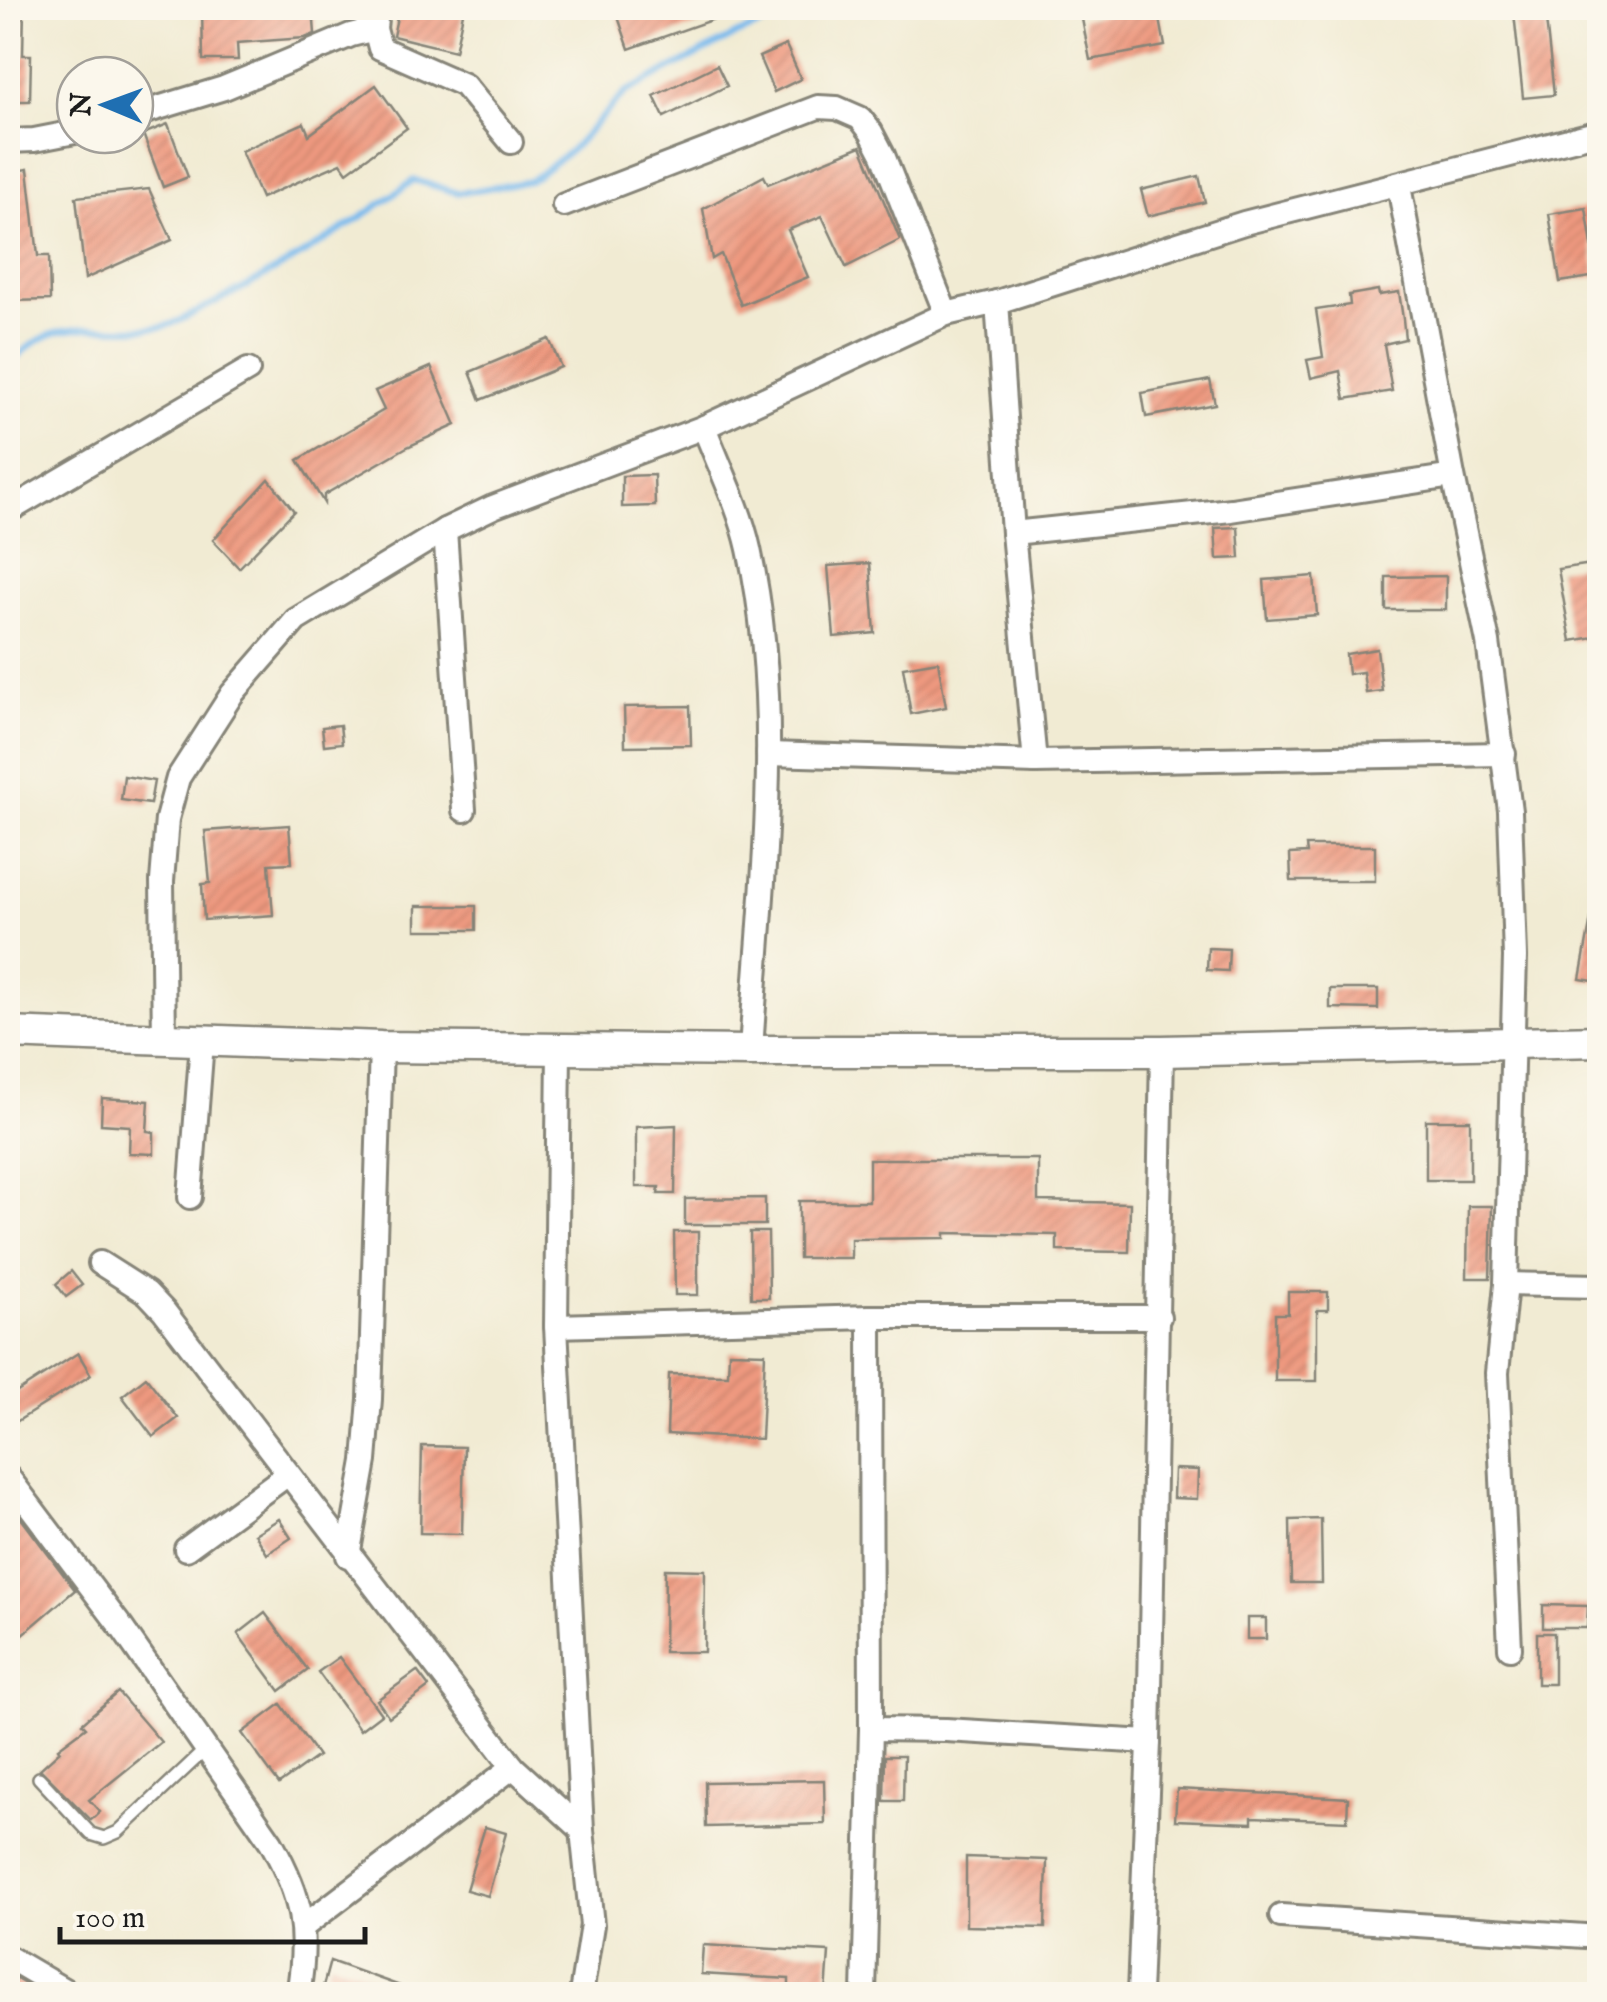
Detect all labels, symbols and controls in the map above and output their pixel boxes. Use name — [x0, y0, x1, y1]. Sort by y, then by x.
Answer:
north arrow — [55, 55, 155, 155]
text: N — [65, 92, 100, 118]
scale bar — [60, 1882, 365, 1944]
text: 100 m — [75, 1900, 145, 1938]

